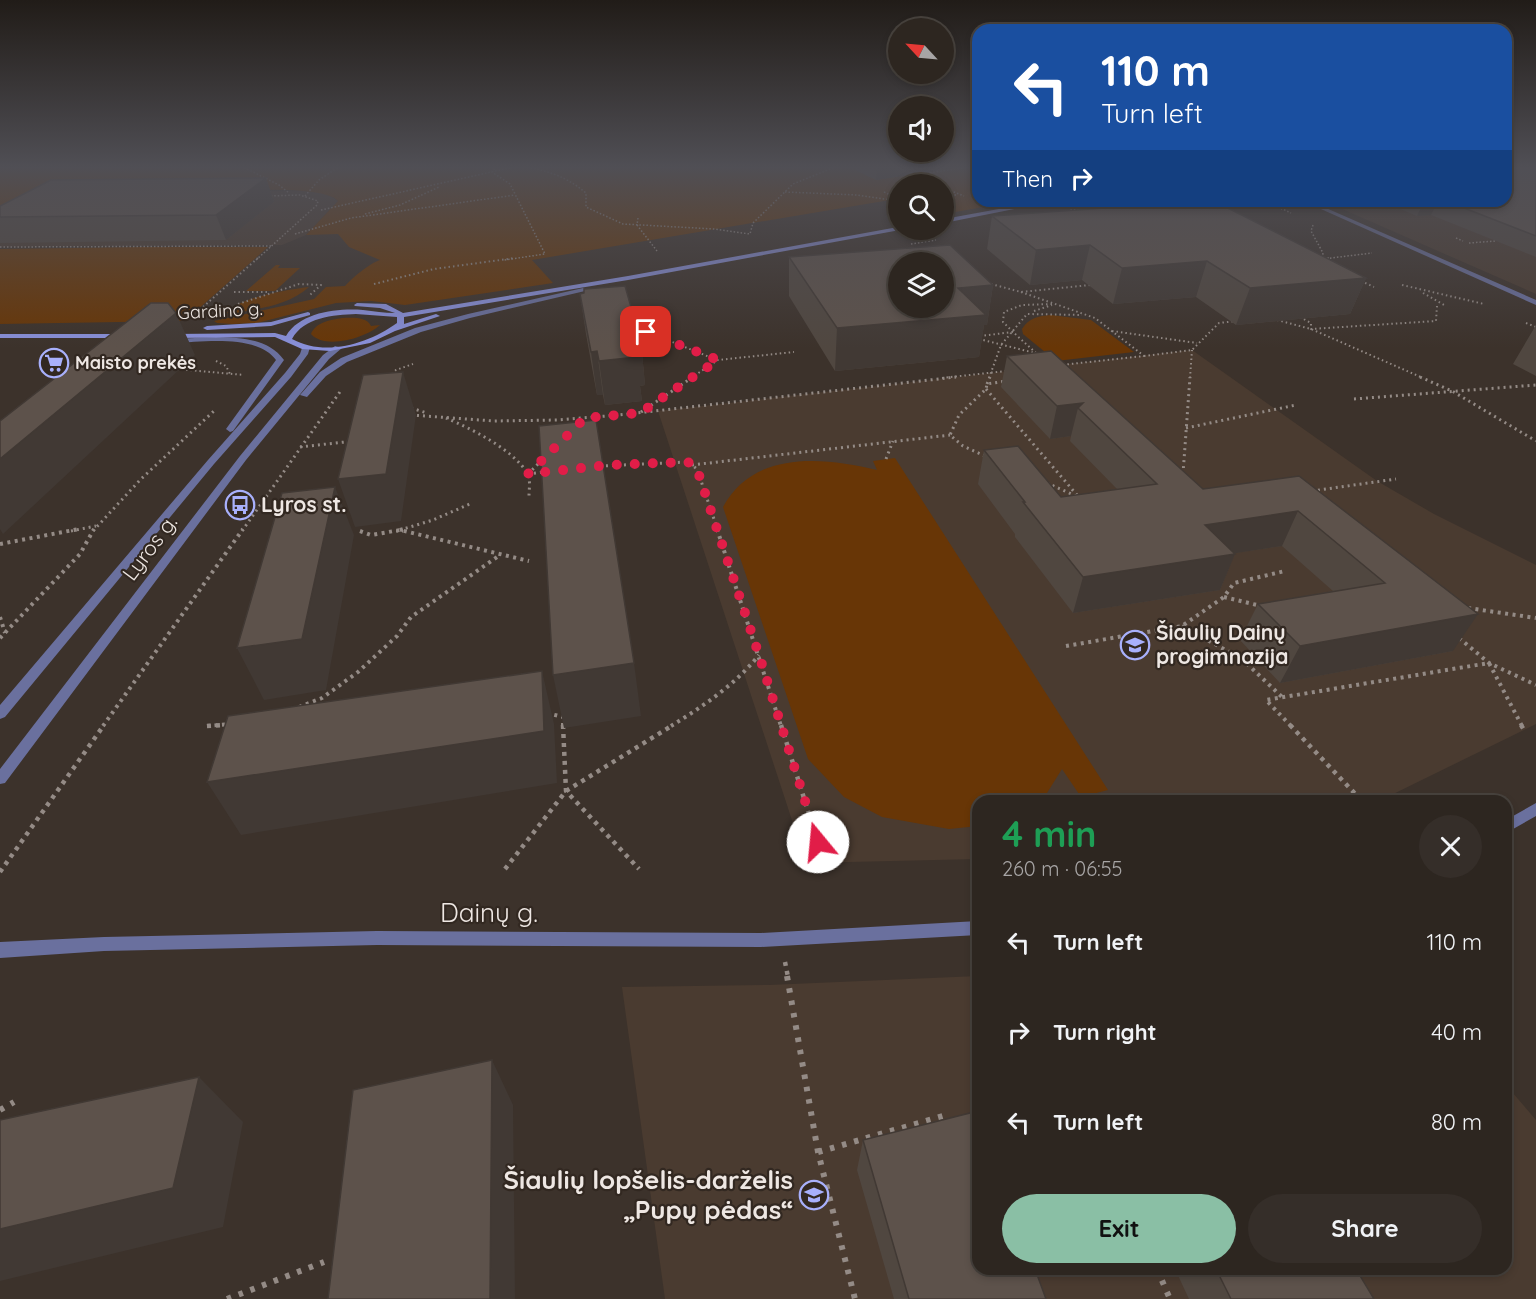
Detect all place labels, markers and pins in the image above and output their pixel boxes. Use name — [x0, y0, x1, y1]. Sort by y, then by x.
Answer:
pin — [620, 306, 671, 357]
supermarket icon: Maisto prekės — [38, 347, 70, 379]
place label: Maisto prekės — [75, 351, 196, 374]
bus stop icon: Lyros st. — [224, 489, 256, 521]
place label: Lyros st. — [261, 491, 346, 517]
place label: Šiaulių Dainų progimnazija — [1156, 619, 1288, 669]
school or university icon: Šiaulių Dainų progimnazija — [1119, 629, 1151, 661]
place label: Šiaulių lopšelis-darželis „Pupų pėdas“ — [504, 1163, 793, 1226]
school or university icon: Šiaulių lopšelis-darželis „Pupų pėdas“ — [798, 1179, 830, 1211]

